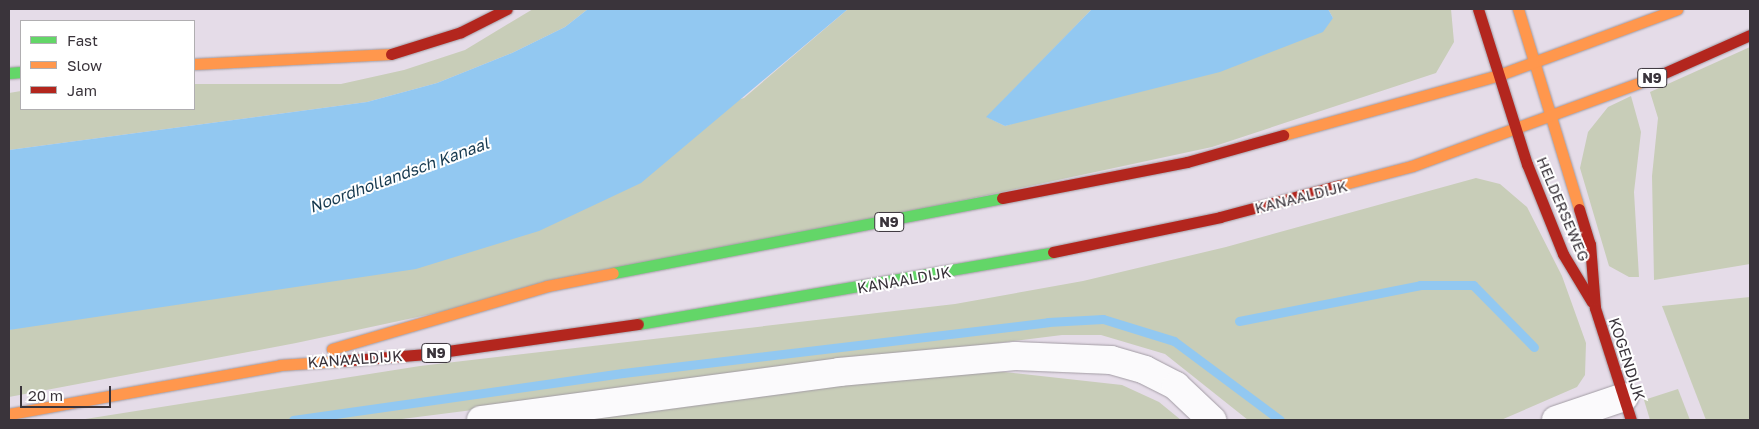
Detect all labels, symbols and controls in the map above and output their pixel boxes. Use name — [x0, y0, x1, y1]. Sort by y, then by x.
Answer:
legend — [20, 20, 195, 110]
text: Fast — [67, 31, 98, 49]
text: Slow — [67, 56, 102, 74]
road number: N9 — [1637, 66, 1667, 90]
text: Jam — [67, 81, 97, 99]
water label: Noordhollandsch Kanaal — [307, 134, 491, 216]
street label: HELDERSEWEG — [1533, 154, 1593, 264]
street label: KANAALDIJK — [1253, 177, 1349, 217]
road number: N9 — [874, 210, 904, 233]
street label: KANAALDIJK — [856, 263, 952, 297]
street label: KOGENDIJK — [1605, 315, 1649, 403]
road number: N9 — [421, 342, 451, 364]
street label: KANAALDIJK — [307, 347, 403, 371]
scale bar — [22, 376, 114, 408]
text: 20 m — [28, 386, 63, 404]

